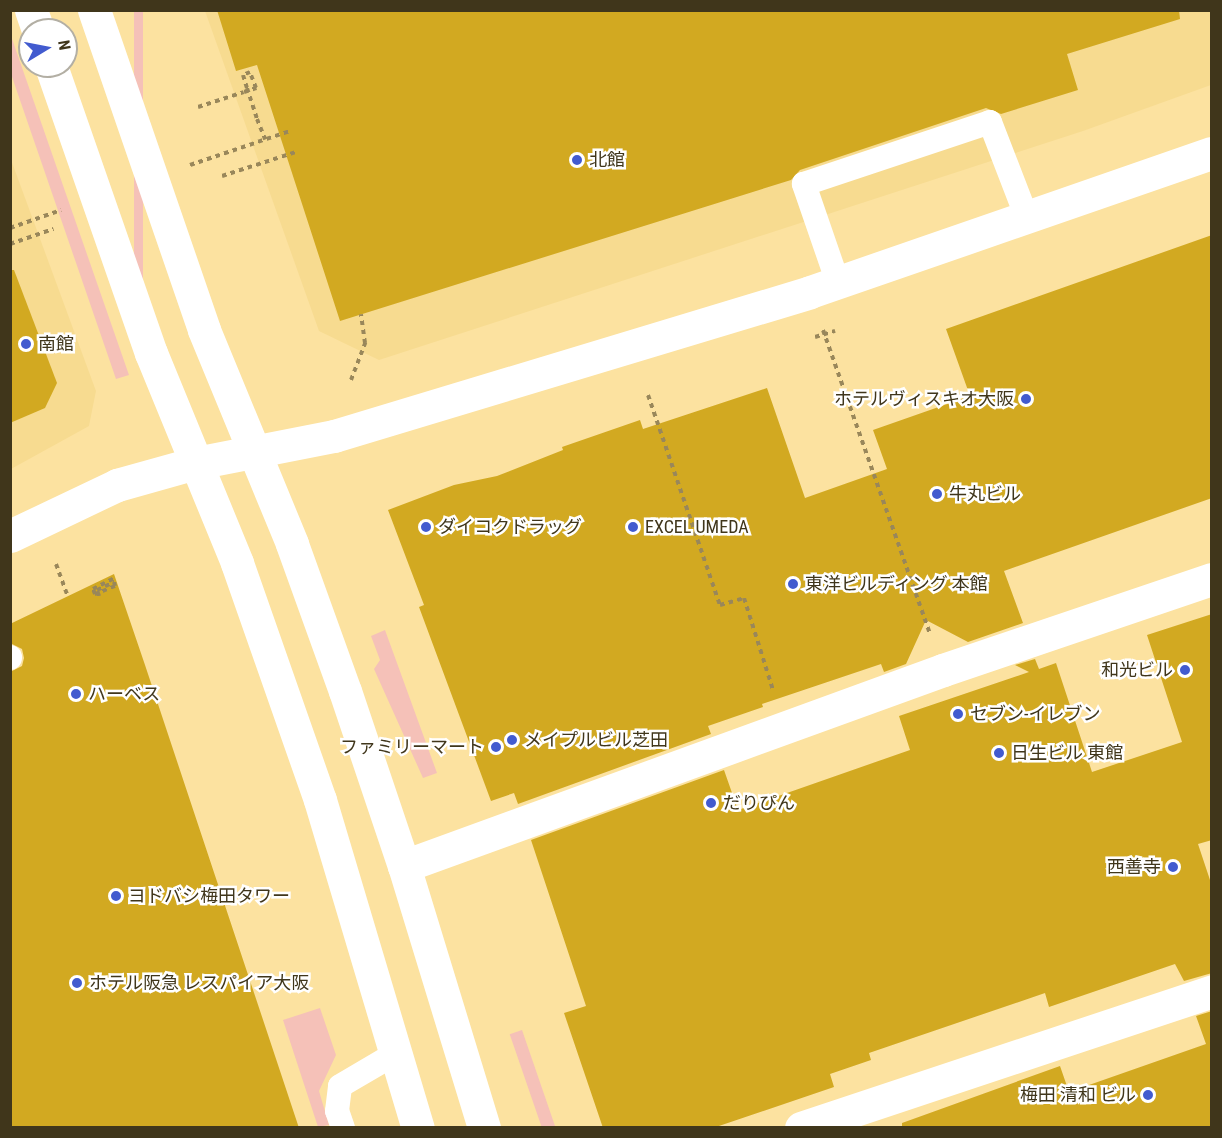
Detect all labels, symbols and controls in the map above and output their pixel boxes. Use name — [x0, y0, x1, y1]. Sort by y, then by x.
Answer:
north arrow — [18, 18, 78, 78]
text: N — [54, 39, 74, 52]
place label: 北館 — [589, 149, 625, 171]
marker: 北館 — [570, 153, 584, 167]
place label: 南館 — [38, 333, 74, 355]
marker: 南館 — [19, 337, 33, 351]
place label: ホテルヴィスキオ大阪 — [834, 388, 1014, 410]
marker: ホテルヴィスキオ大阪 — [1019, 392, 1033, 406]
place label: 牛丸ビル — [949, 483, 1021, 505]
marker: 牛丸ビル — [930, 487, 944, 501]
place label: ダイコクドラッグ — [438, 516, 582, 538]
place label: EXCEL UMEDA — [645, 516, 749, 538]
marker: ダイコクドラッグ — [419, 520, 433, 534]
marker: EXCEL UMEDA — [626, 520, 640, 534]
place label: 東洋ビルディング 本館 — [805, 573, 989, 595]
marker: 東洋ビルディング 本館 — [786, 577, 800, 591]
place label: 和光ビル — [1101, 659, 1173, 681]
marker: 和光ビル — [1178, 663, 1192, 677]
place label: ハーベス — [88, 683, 160, 705]
marker: ハーベス — [69, 687, 83, 701]
place label: セブン-イレブン — [970, 703, 1100, 725]
marker: セブン-イレブン — [951, 707, 965, 721]
place label: メイプルビル芝田 — [524, 729, 668, 751]
marker: メイプルビル芝田 — [505, 733, 519, 747]
place label: ファミリーマート — [340, 736, 484, 758]
marker: ファミリーマート — [489, 740, 503, 754]
place label: 日生ビル 東館 — [1011, 742, 1123, 764]
marker: 日生ビル 東館 — [992, 746, 1006, 760]
place label: だりぴん — [723, 792, 795, 814]
marker: だりぴん — [704, 796, 718, 810]
place label: 西善寺 — [1107, 856, 1161, 878]
marker: 西善寺 — [1166, 860, 1180, 874]
place label: ヨドバシ梅田タワー — [128, 885, 290, 907]
marker: ヨドバシ梅田タワー — [109, 889, 123, 903]
place label: ホテル阪急 レスパイア大阪 — [89, 972, 309, 994]
marker: ホテル阪急 レスパイア大阪 — [70, 976, 84, 990]
place label: 梅田 清和 ビル — [1020, 1084, 1136, 1106]
marker: 梅田 清和 ビル — [1141, 1088, 1155, 1102]

